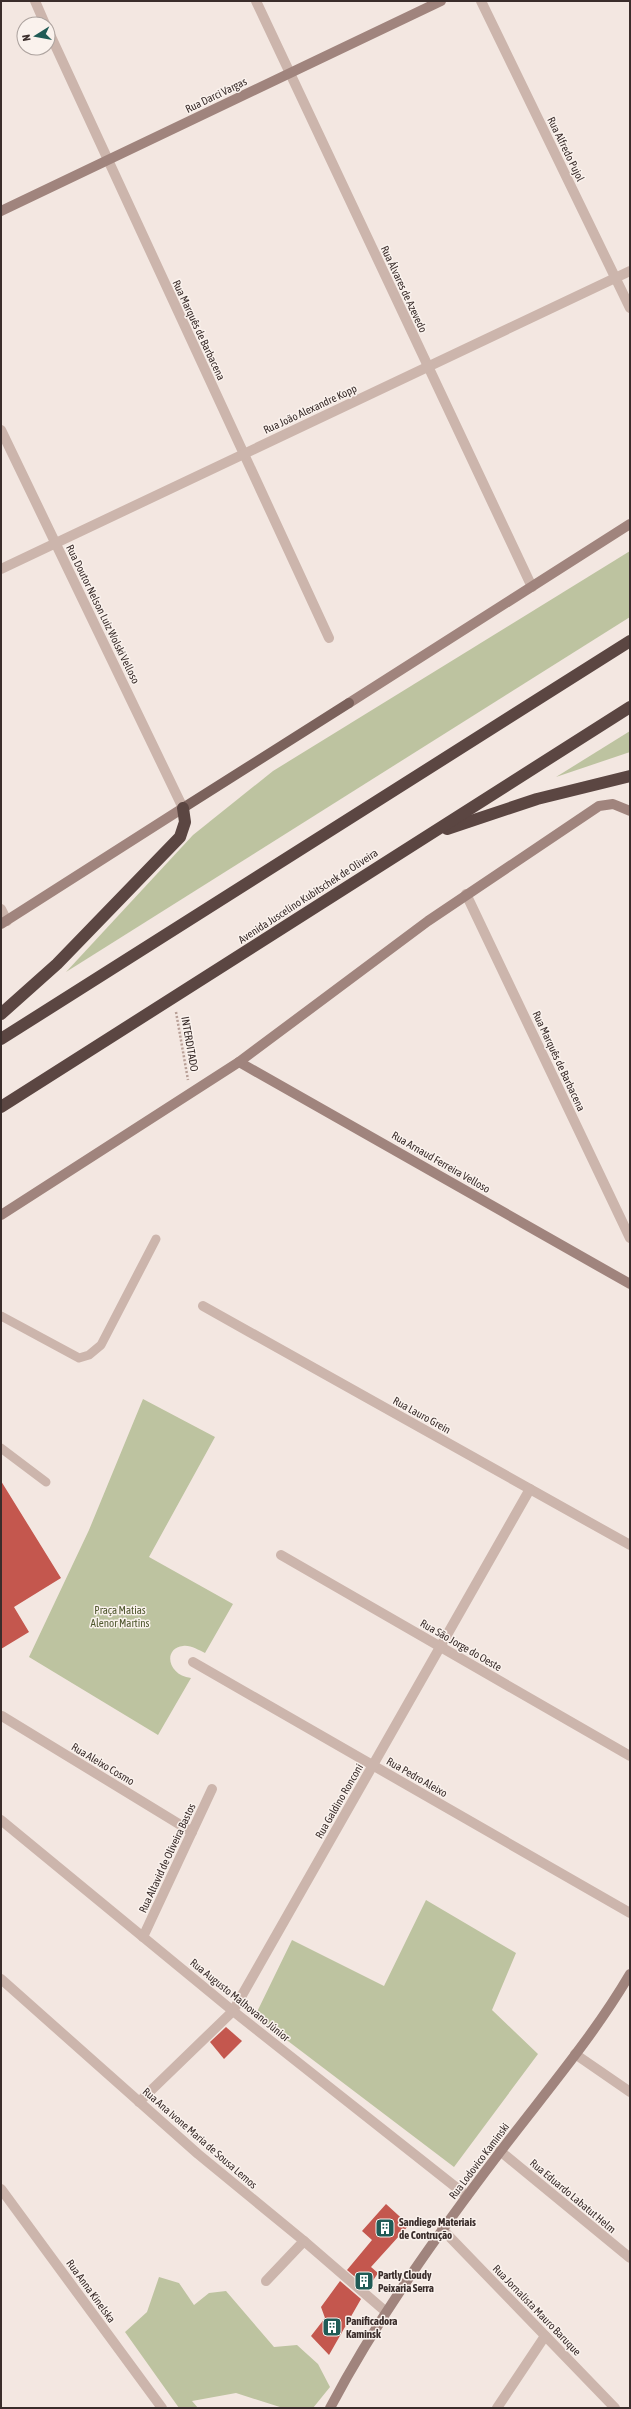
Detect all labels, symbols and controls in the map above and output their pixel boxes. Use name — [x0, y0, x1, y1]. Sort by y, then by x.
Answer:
north arrow — [16, 16, 56, 56]
text: N — [20, 34, 33, 42]
street label: Rua Darci Vargas — [183, 75, 249, 115]
street label: Rua Alfredo Pujol — [545, 115, 587, 183]
street label: Rua Álvares de Azevedo — [379, 244, 429, 334]
street label: Rua Marquês de Barbacena — [170, 278, 228, 382]
street label: Rua João Alexandre Kopp — [261, 382, 359, 436]
street label: Rua Doutor Nelson Luiz Wolski Velloso — [64, 543, 142, 685]
street label: Avenida Juscelino Kubitschek de Oliveira — [236, 846, 380, 946]
street label: Rua Marquês de Barbacena — [530, 1009, 588, 1113]
street label: INTERDITADO — [179, 1016, 201, 1072]
street label: Rua Arnaud Ferreira Velloso — [390, 1129, 492, 1195]
street label: Rua Lauro Grein — [391, 1394, 453, 1436]
park label: Praça Matias Alenor Martins — [91, 1604, 150, 1629]
street label: Rua São Jorge do Oeste — [418, 1617, 504, 1673]
street label: Rua Aleixo Cosmo — [69, 1741, 137, 1787]
street label: Rua Pedro Aleixo — [385, 1755, 449, 1799]
street label: Rua Galdino Ronconi — [313, 1762, 365, 1840]
street label: Rua Altavid de Oliveira Bastos — [136, 1801, 198, 1915]
street label: Rua Augusto Malhovano Júnior — [188, 1956, 293, 2044]
street label: Rua Ana Ivone Maria de Sousa Lemos — [140, 2085, 260, 2191]
street label: Rua Lodovico Kaminski — [447, 2121, 511, 2201]
street label: Rua Eduardo Labatut Helm — [528, 2157, 618, 2235]
place label: Sandiego Materiais de Contrução — [399, 2216, 476, 2241]
building icon: Sandiego Materiais de Contrução — [374, 2217, 396, 2239]
street label: Rua Anna Kinelska — [64, 2257, 118, 2325]
street label: Rua Jornalista Mauro Baruque — [491, 2262, 583, 2358]
place label: Partly Cloudy Peixaria Serra — [378, 2269, 434, 2294]
building icon: Partly Cloudy Peixaria Serra — [353, 2270, 375, 2292]
place label: Panificadora Kaminsk — [346, 2315, 397, 2340]
building icon: Panificadora Kaminsk — [321, 2316, 343, 2338]

